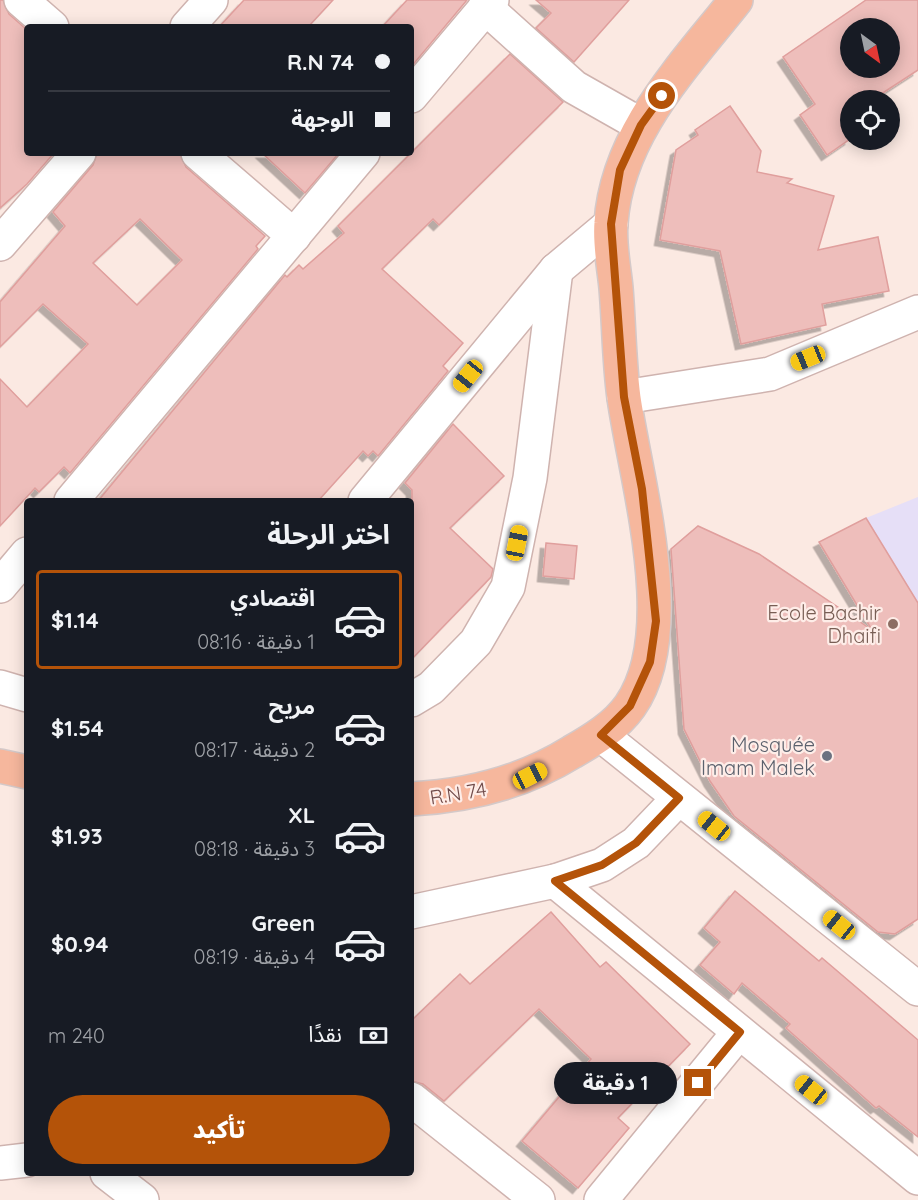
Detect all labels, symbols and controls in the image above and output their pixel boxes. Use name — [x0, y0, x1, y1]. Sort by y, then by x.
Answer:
north arrow — [840, 18, 900, 78]
map controls — [840, 18, 900, 150]
text: R.N 74 — [287, 48, 354, 76]
route start — [648, 82, 675, 109]
button: locate — [840, 90, 900, 150]
text: الوجهة — [291, 105, 354, 133]
car — [788, 343, 828, 373]
car — [450, 356, 486, 396]
text: اختر الرحلة — [267, 517, 390, 551]
car — [505, 524, 529, 562]
text: اقتصادي — [230, 584, 315, 612]
icon: car — [333, 593, 387, 647]
place label: Ecole Bachir Dhaifi — [767, 600, 881, 648]
text: $1.14 — [51, 606, 99, 634]
marker: Ecole Bachir Dhaifi — [886, 617, 900, 631]
text: 1 دقيقة · 08:16 — [197, 629, 315, 654]
text: مريح — [269, 692, 315, 720]
icon: car — [333, 701, 387, 755]
text: $1.54 — [51, 714, 104, 742]
place label: Mosquée Imam Malek — [701, 732, 815, 780]
text: 2 دقيقة · 08:17 — [194, 737, 315, 762]
marker: Mosquée Imam Malek — [820, 749, 834, 763]
car — [510, 760, 550, 792]
street label: R.N 74 — [428, 776, 488, 810]
text: XL — [288, 801, 315, 829]
car — [694, 808, 734, 844]
icon: car — [333, 809, 387, 863]
text: $1.93 — [51, 822, 102, 850]
text: 3 دقيقة · 08:18 — [194, 836, 315, 861]
car — [819, 907, 859, 943]
text: Green — [252, 909, 315, 937]
icon: car — [333, 917, 387, 971]
text: $0.94 — [51, 930, 109, 958]
text: 4 دقيقة · 08:19 — [194, 944, 315, 969]
icon: cash — [357, 1019, 390, 1052]
text: نقدًا — [308, 1020, 342, 1048]
text: 240 m — [48, 1023, 105, 1048]
callout: 1 دقيقة — [554, 1062, 677, 1104]
route end — [684, 1069, 711, 1096]
text: 1 دقيقة — [583, 1070, 648, 1095]
car — [791, 1072, 831, 1108]
button: تأكيد — [48, 1095, 390, 1164]

